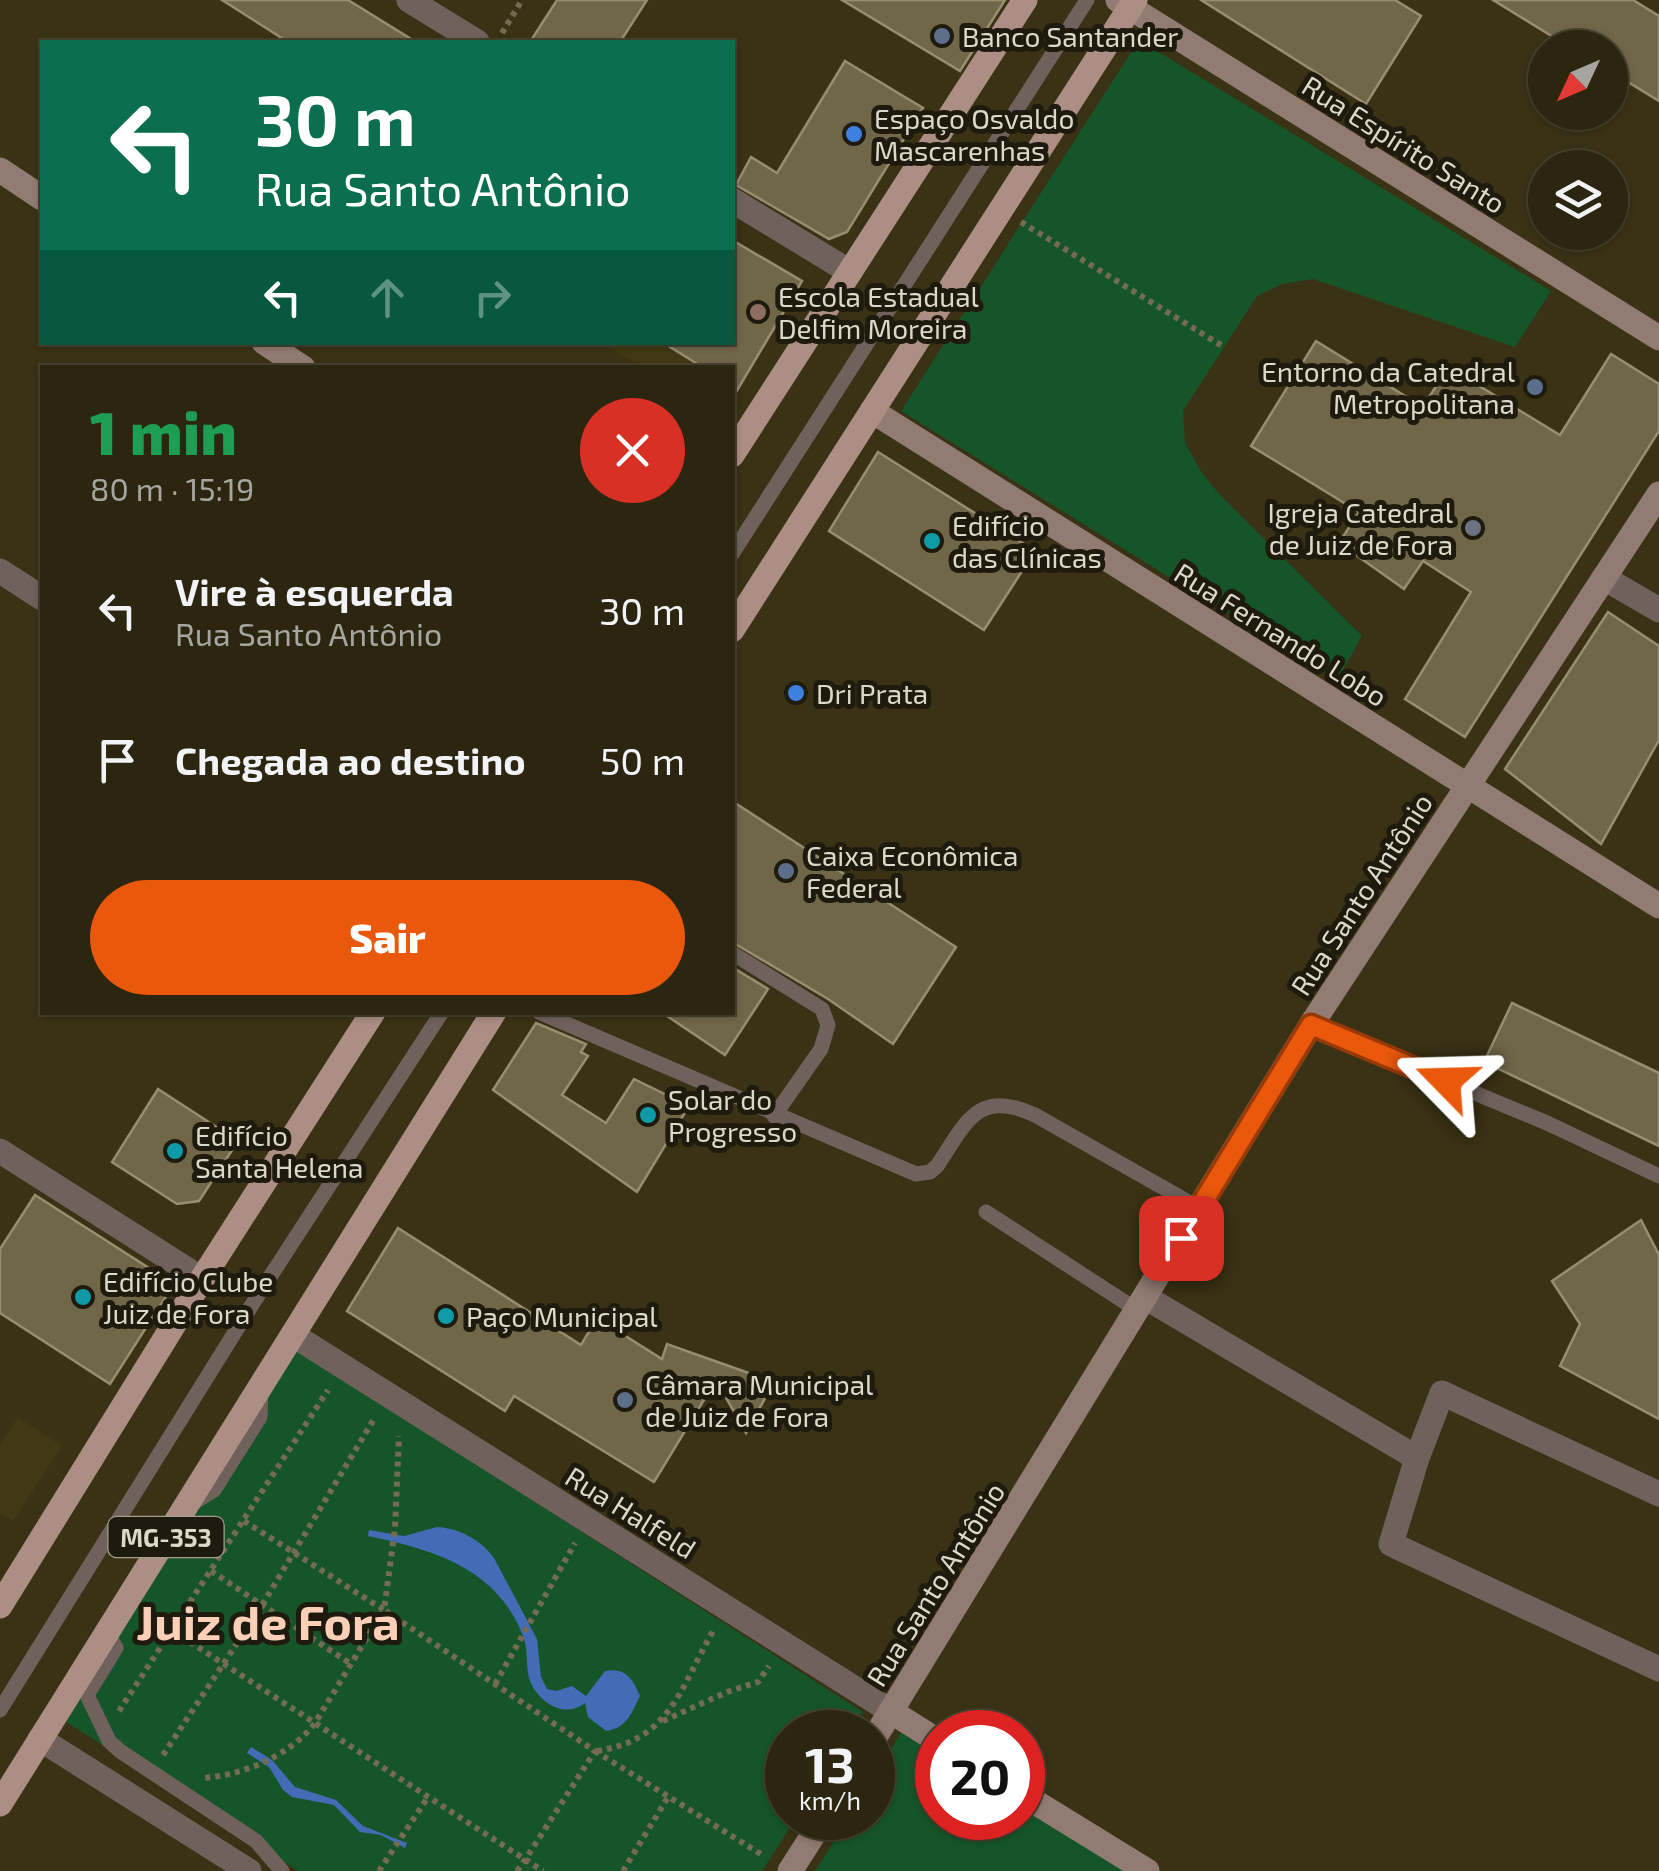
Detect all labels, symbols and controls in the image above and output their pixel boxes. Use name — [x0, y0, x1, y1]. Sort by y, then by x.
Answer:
place label: Banco Santander — [962, 19, 1179, 53]
marker: Banco Santander — [931, 25, 953, 47]
north arrow — [1528, 30, 1628, 130]
map controls — [1528, 30, 1628, 250]
street label: Rua Espírito Santo — [1296, 68, 1512, 220]
text: 30 m — [255, 76, 416, 160]
icon: left — [90, 80, 220, 210]
place label: Espaço Osvaldo Mascarenhas — [874, 101, 1074, 167]
marker: Espaço Osvaldo Mascarenhas — [843, 123, 865, 145]
button: layers — [1528, 150, 1628, 250]
text: Rua Santo Antônio — [255, 161, 631, 215]
icon: left — [255, 270, 310, 325]
icon: ahead — [360, 270, 415, 325]
icon: right — [465, 270, 520, 325]
place label: Escola Estadual Delfim Moreira — [778, 279, 980, 345]
marker: Escola Estadual Delfim Moreira — [747, 301, 769, 323]
place label: Entorno da Catedral Metropolitana — [1261, 354, 1516, 420]
marker: Entorno da Catedral Metropolitana — [1524, 376, 1546, 398]
text: 1 min — [90, 395, 237, 467]
button: close — [580, 398, 685, 503]
text: 80 m · 15:19 — [90, 469, 254, 507]
place label: Igreja Catedral de Juiz de Fora — [1268, 495, 1454, 561]
place label: Edifício das Clínicas — [952, 508, 1102, 574]
marker: Igreja Catedral de Juiz de Fora — [1462, 517, 1484, 539]
marker: Edifício das Clínicas — [921, 530, 943, 552]
street label: Rua Fernando Lobo — [1169, 555, 1393, 713]
text: Vire à esquerda — [175, 568, 454, 614]
icon: left — [90, 583, 145, 638]
text: 30 m — [599, 587, 685, 633]
text: Rua Santo Antônio — [175, 614, 442, 652]
place label: Dri Prata — [816, 676, 928, 710]
marker: Dri Prata — [785, 682, 807, 704]
icon: arrive — [90, 733, 145, 788]
text: Chegada ao destino — [175, 737, 526, 783]
text: 50 m — [600, 737, 685, 783]
street label: Rua Santo Antônio — [1283, 787, 1439, 1001]
place label: Caixa Econômica Federal — [806, 838, 1018, 904]
marker: Caixa Econômica Federal — [775, 860, 797, 882]
button: Sair — [90, 880, 685, 995]
position arrow — [1394, 1029, 1498, 1133]
place label: Solar do Progresso — [668, 1082, 797, 1148]
marker: Solar do Progresso — [637, 1104, 659, 1126]
place label: Edifício Santa Helena — [195, 1118, 363, 1184]
marker: Edifício Santa Helena — [164, 1140, 186, 1162]
pin — [1139, 1196, 1224, 1281]
icon: arrive — [1154, 1211, 1209, 1266]
place label: Edifício Clube Juiz de Fora — [103, 1264, 273, 1330]
marker: Edifício Clube Juiz de Fora — [72, 1286, 94, 1308]
place label: Paço Municipal — [466, 1299, 658, 1334]
marker: Paço Municipal — [435, 1305, 457, 1327]
place label: Câmara Municipal de Juiz de Fora — [645, 1367, 874, 1433]
marker: Câmara Municipal de Juiz de Fora — [614, 1389, 636, 1411]
street label: Rua Halfeld — [560, 1459, 702, 1565]
street label: Rua Santo Antônio — [859, 1476, 1011, 1692]
road number: MG-353 — [109, 1517, 224, 1557]
district label: Juiz de Fora — [136, 1592, 400, 1650]
speed limit sign: 20 — [915, 1710, 1045, 1840]
text: 13 — [805, 1733, 855, 1793]
text: km/h — [799, 1785, 861, 1815]

